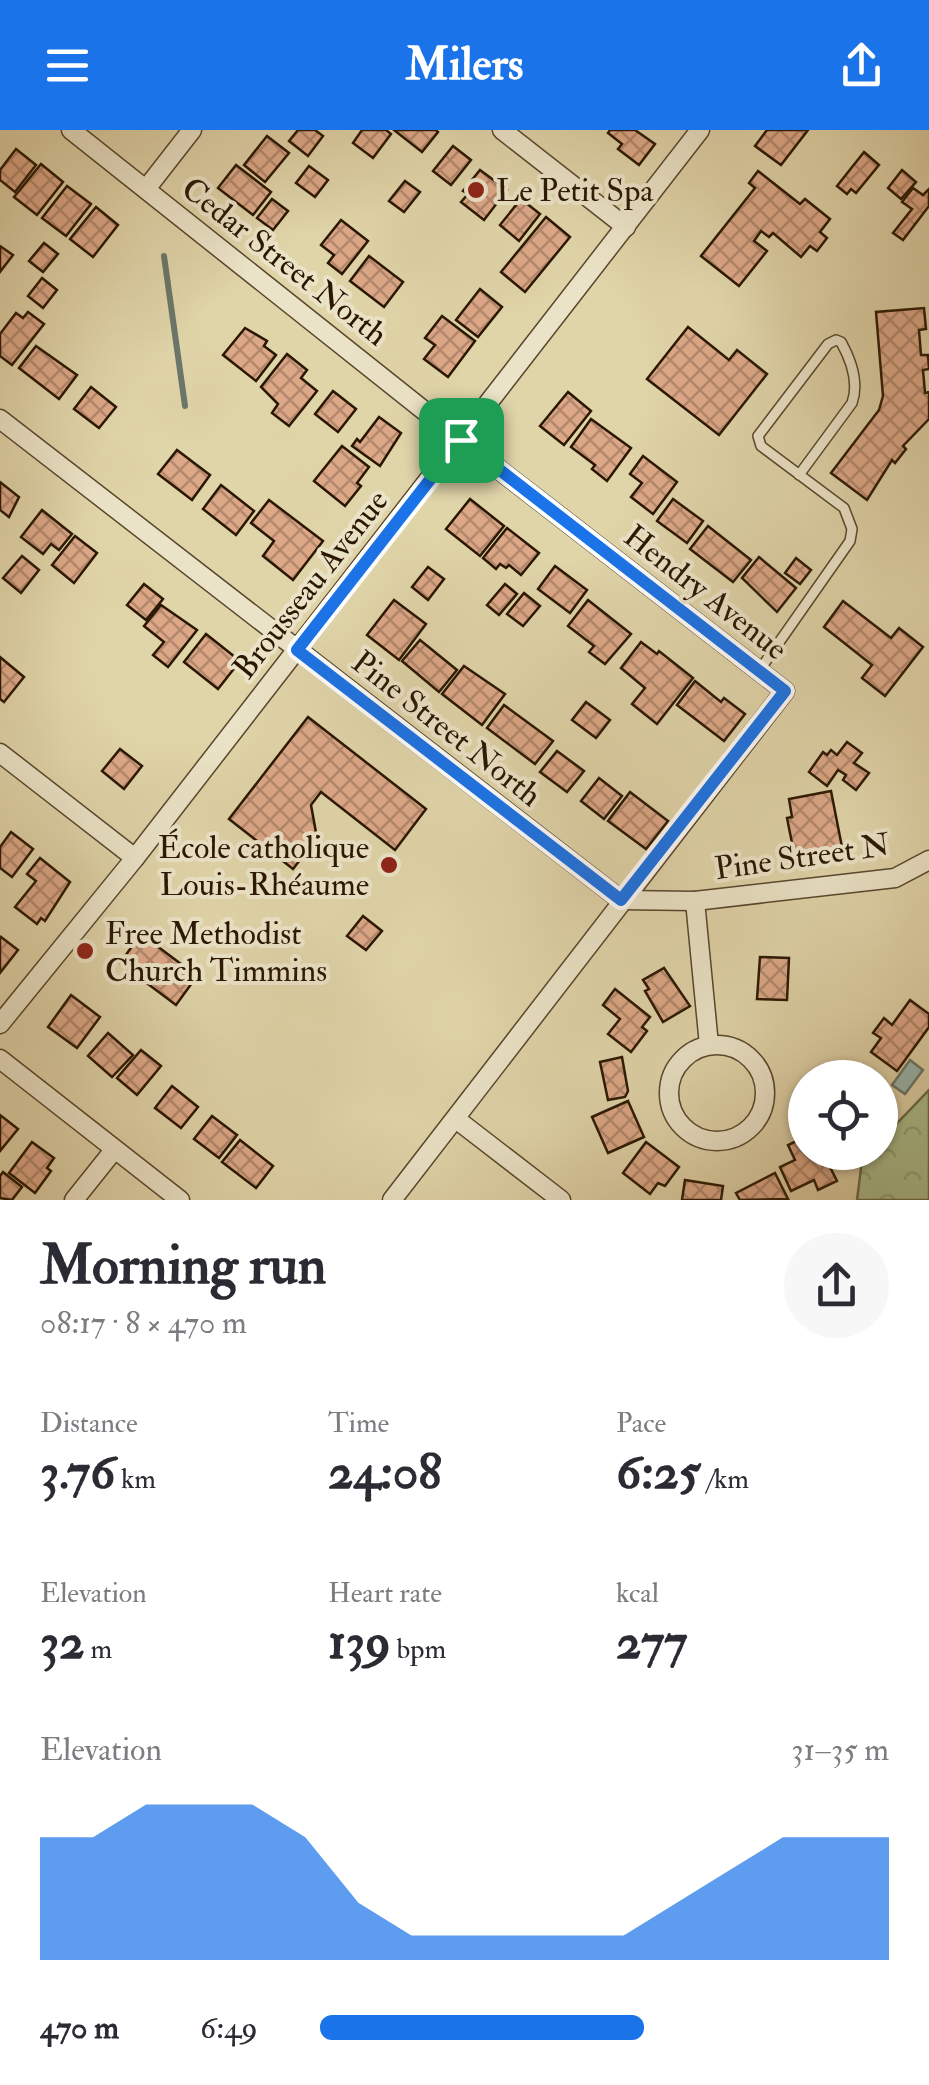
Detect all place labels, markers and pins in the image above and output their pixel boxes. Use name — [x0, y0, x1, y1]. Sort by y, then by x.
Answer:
place label: Le Petit Spa — [496, 171, 654, 211]
marker: Le Petit Spa — [465, 179, 487, 201]
pin — [419, 398, 504, 483]
place label: École catholique Louis-Rhéaume — [158, 828, 369, 905]
marker: École catholique Louis-Rhéaume — [378, 854, 400, 876]
place label: Free Methodist Church Timmins — [105, 914, 327, 991]
marker: Free Methodist Church Timmins — [74, 940, 96, 962]

